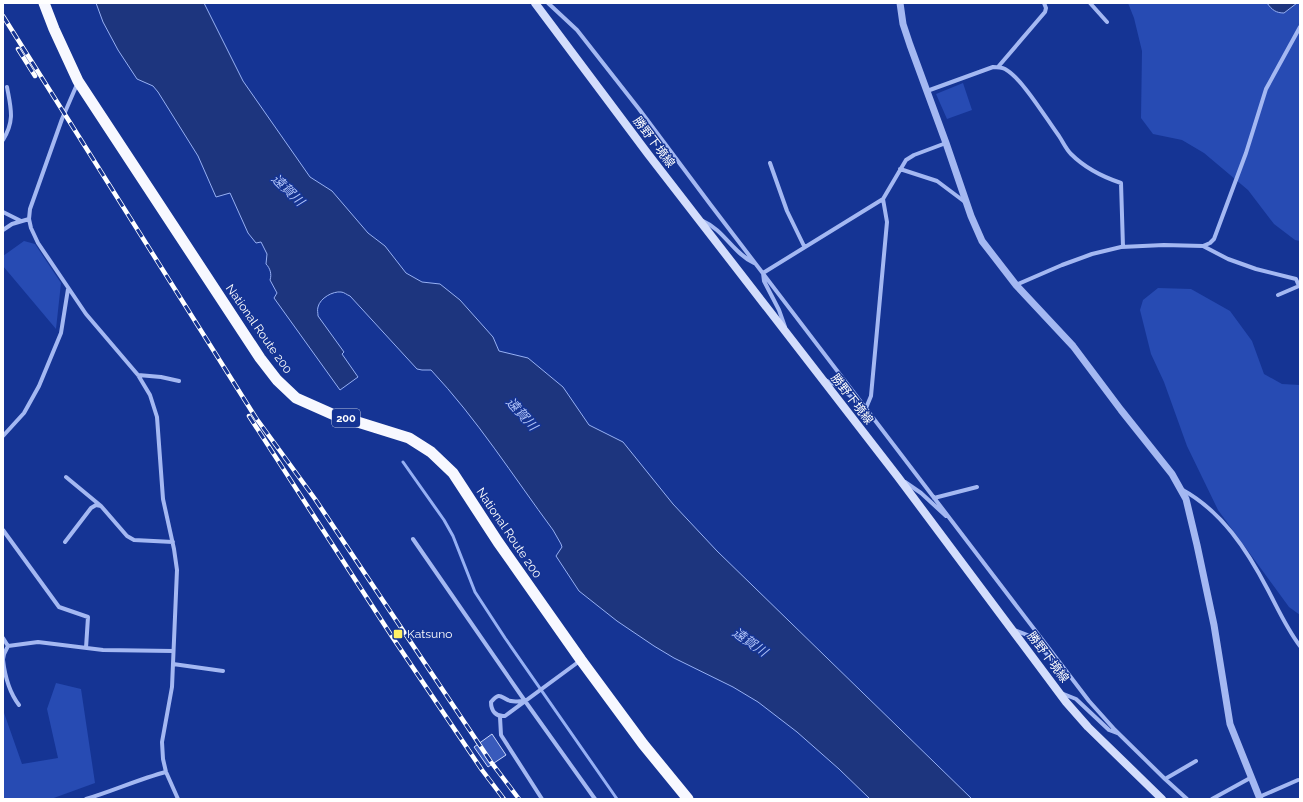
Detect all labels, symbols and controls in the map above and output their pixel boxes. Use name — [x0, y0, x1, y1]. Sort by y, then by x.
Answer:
street label: 勝野下境線 — [630, 114, 678, 170]
water label: 遠賀川 — [269, 171, 309, 210]
street label: National Route 200 — [223, 282, 295, 376]
street label: 勝野下境線 — [828, 371, 876, 427]
water label: 遠賀川 — [503, 394, 542, 435]
road number: 200 — [332, 409, 360, 427]
street label: National Route 200 — [474, 485, 544, 581]
water label: 遠賀川 — [730, 625, 772, 660]
place label: Katsuno — [407, 627, 452, 641]
marker: Katsuno — [392, 628, 404, 640]
street label: 勝野下境線 — [1024, 629, 1072, 685]

